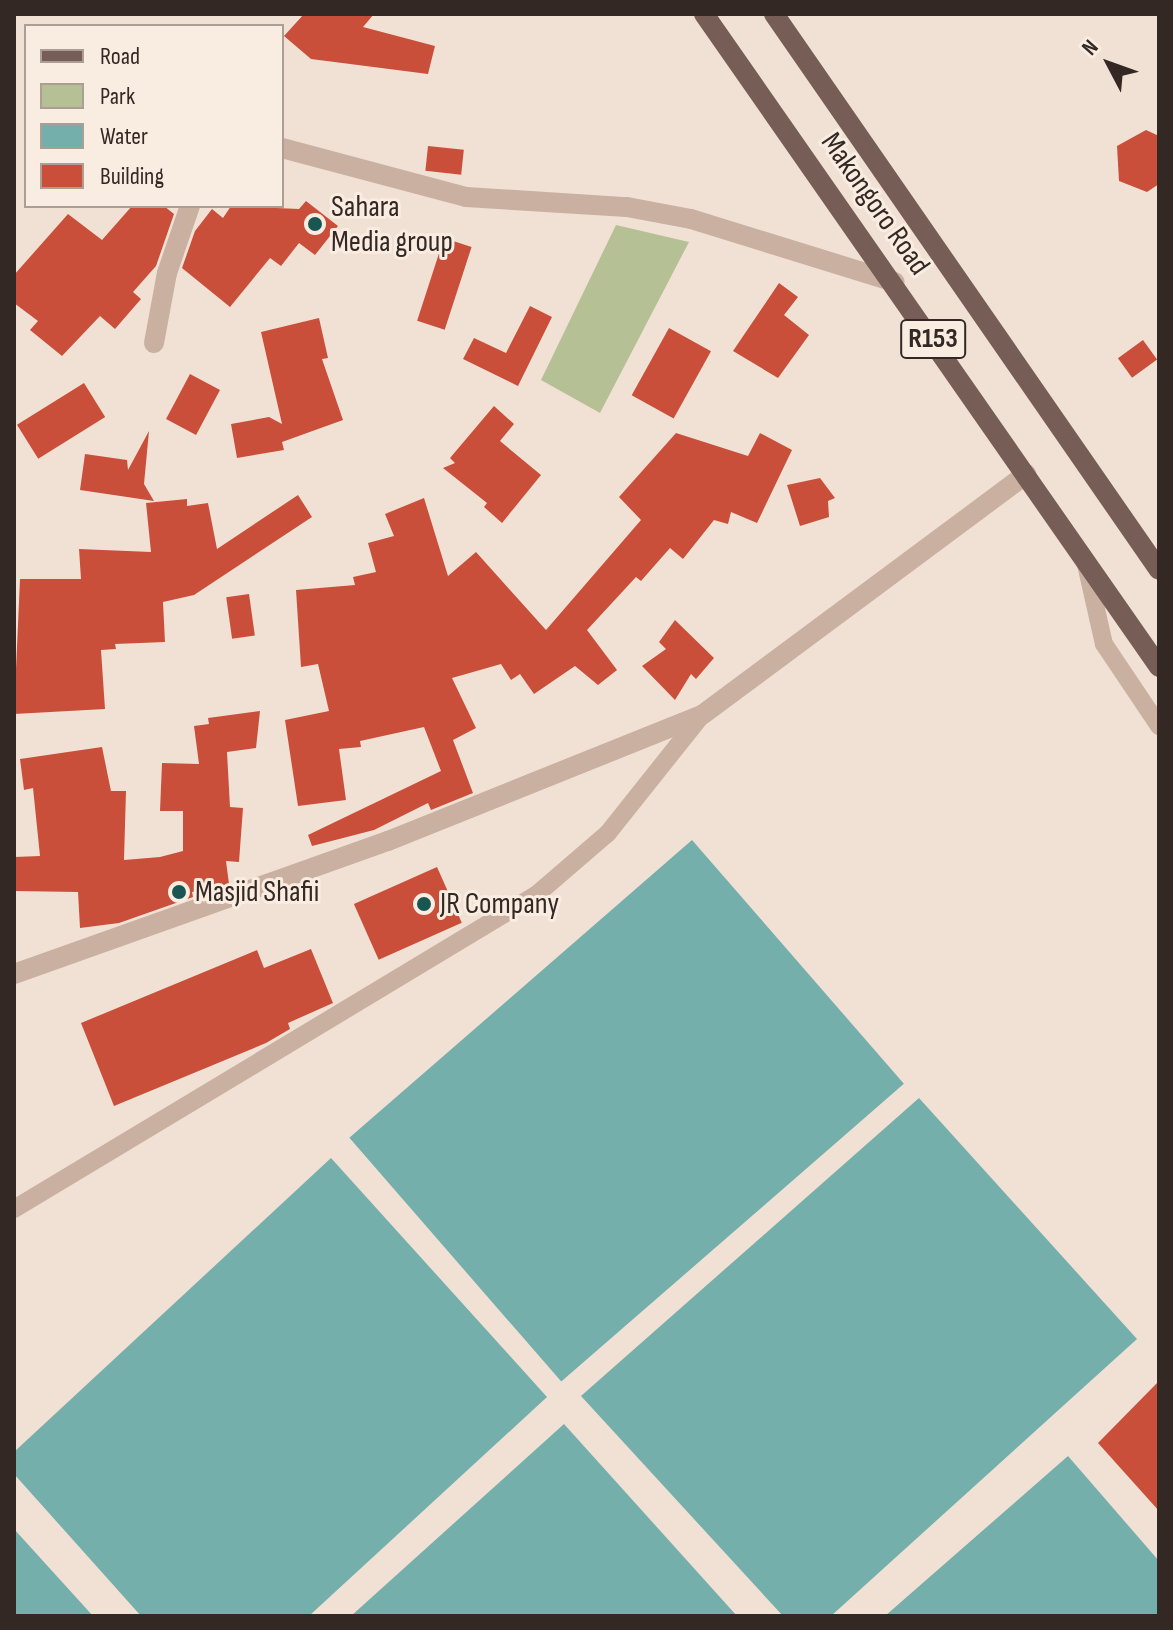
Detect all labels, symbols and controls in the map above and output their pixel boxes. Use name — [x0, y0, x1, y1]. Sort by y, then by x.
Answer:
legend — [24, 24, 284, 208]
north arrow — [1069, 24, 1149, 104]
text: N — [1076, 35, 1105, 61]
text: Road — [100, 42, 140, 71]
text: Park — [100, 82, 135, 111]
text: Water — [100, 122, 148, 151]
street label: Makongoro Road — [813, 126, 937, 282]
text: Building — [100, 162, 164, 191]
place label: Sahara Media group — [331, 189, 453, 260]
marker: Sahara Media group — [306, 215, 324, 233]
road number: R153 — [899, 315, 967, 363]
place label: Masjid Shafii — [195, 874, 319, 910]
marker: Masjid Shafii — [170, 883, 188, 901]
place label: JR Company — [440, 886, 559, 922]
marker: JR Company — [415, 895, 433, 913]

